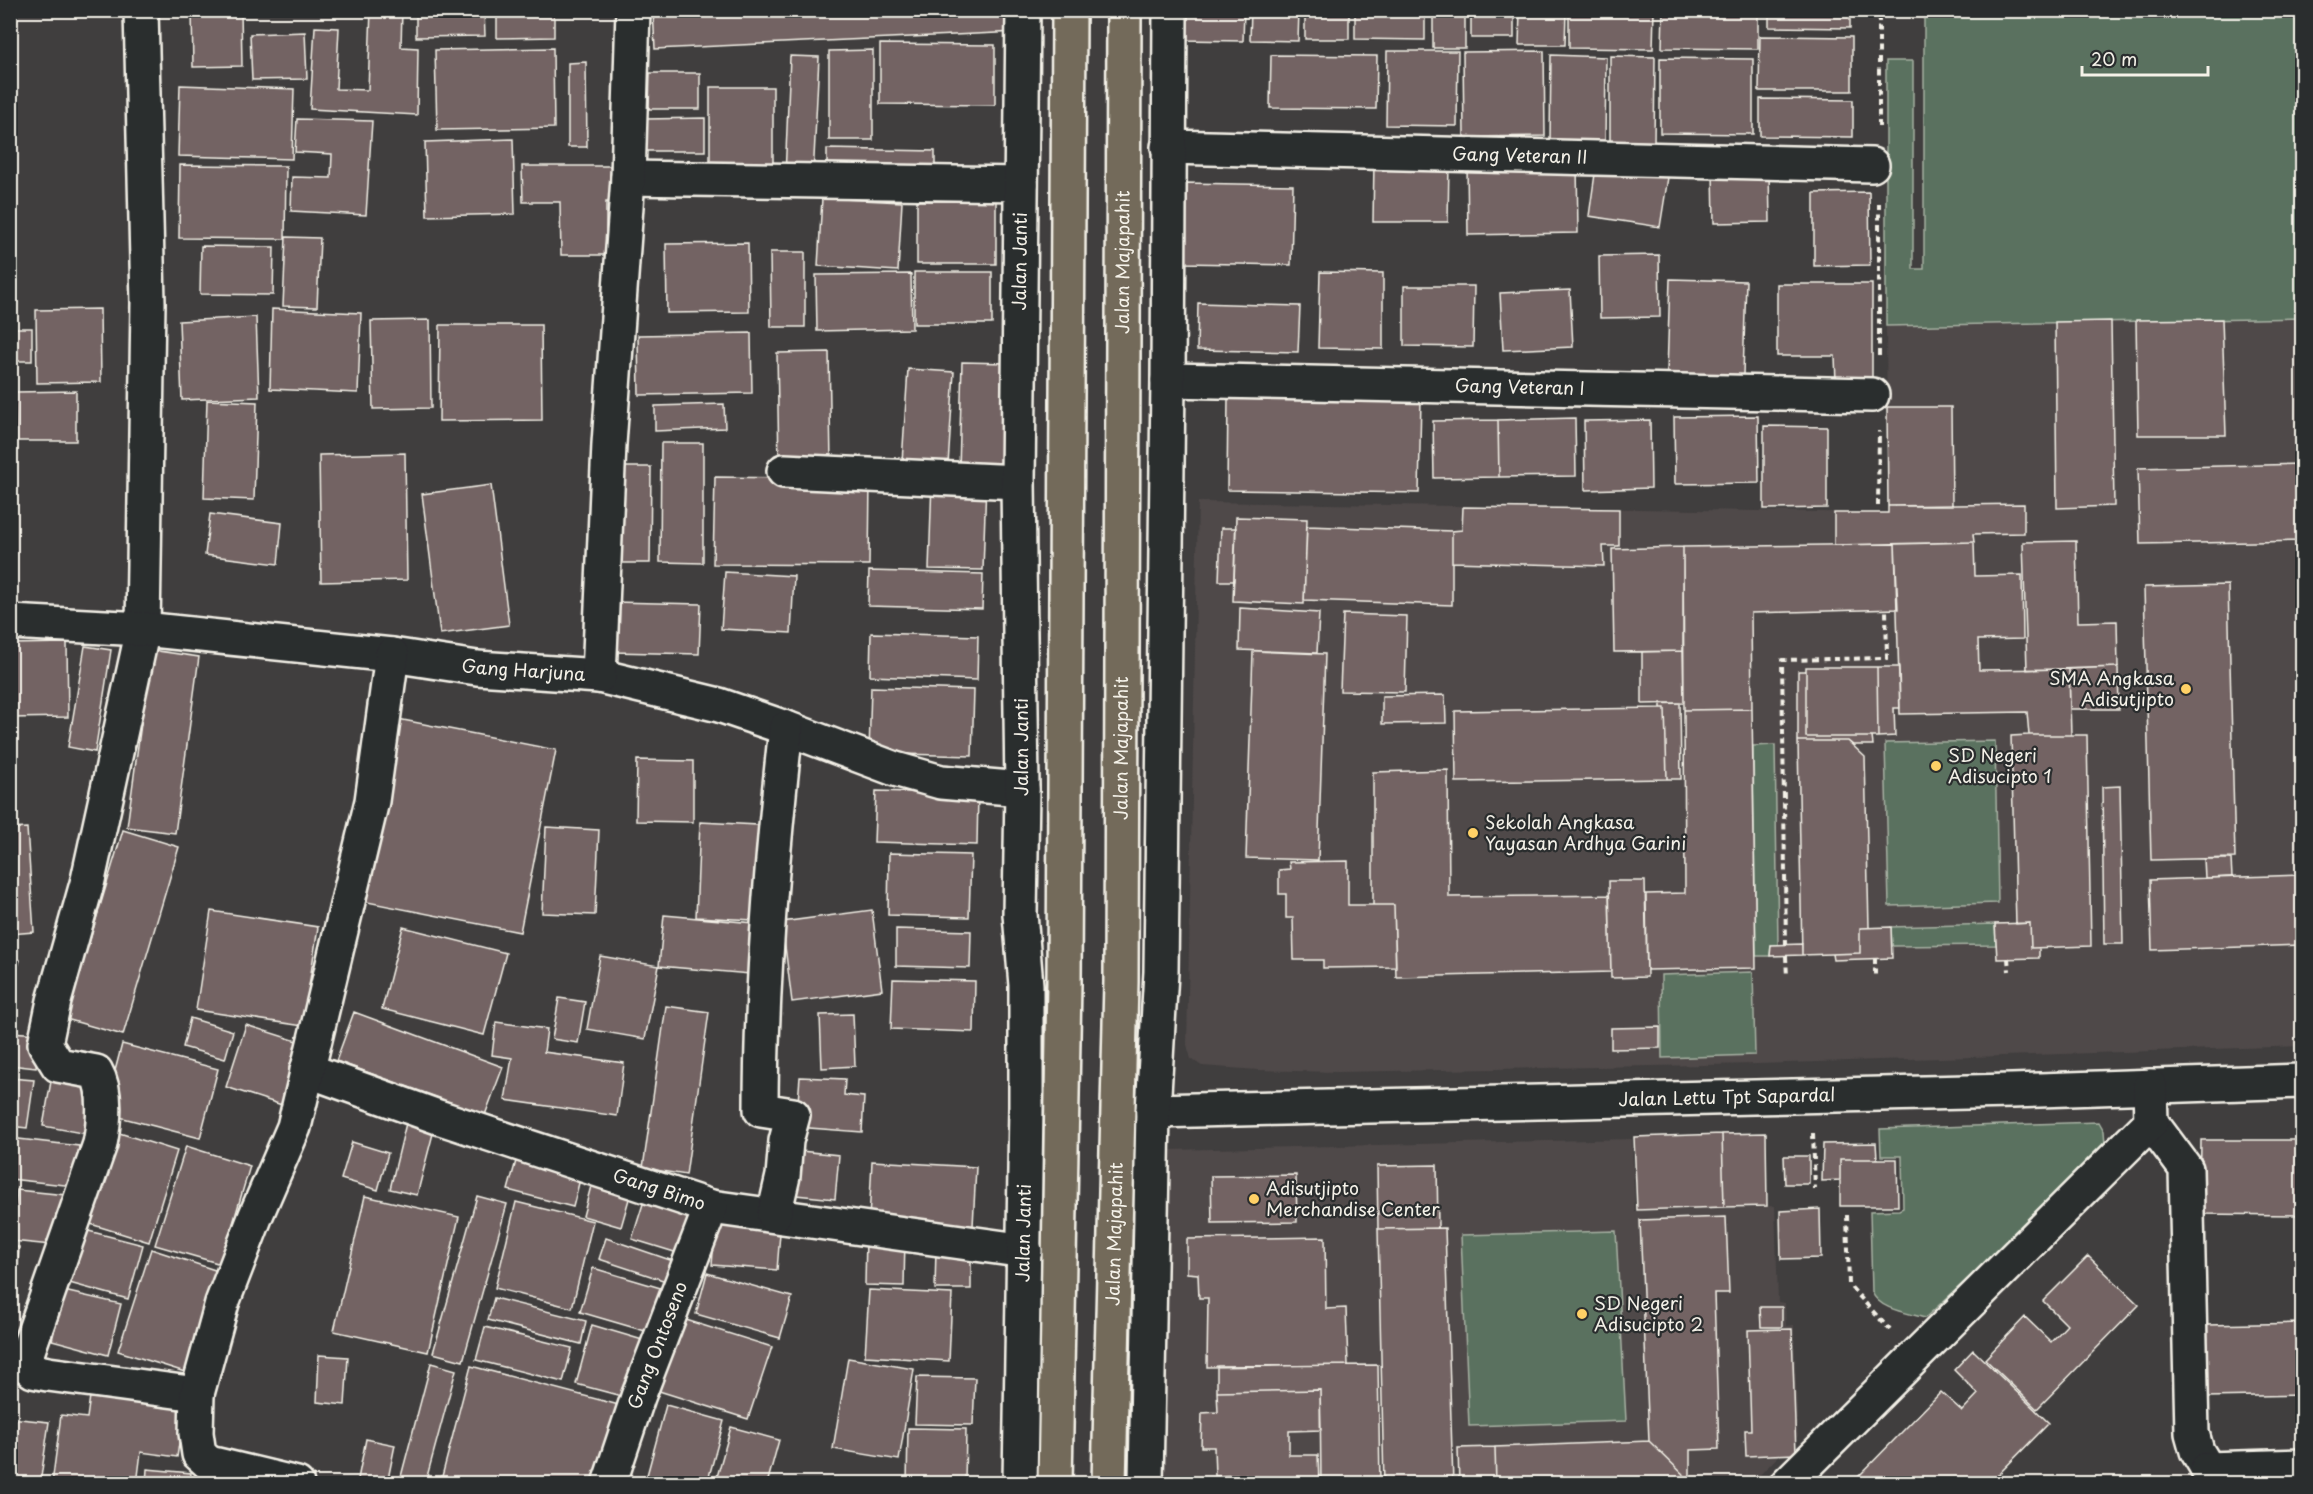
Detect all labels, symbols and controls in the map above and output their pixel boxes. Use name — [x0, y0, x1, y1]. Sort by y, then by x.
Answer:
scale bar — [2082, 39, 2208, 77]
text: 20 m — [2091, 45, 2137, 72]
street label: Gang Veteran II — [1452, 139, 1588, 170]
street label: Jalan Majapahit — [1108, 190, 1135, 334]
street label: Jalan Janti — [1005, 212, 1033, 311]
street label: Gang Veteran I — [1455, 371, 1585, 401]
street label: Gang Harjuna — [460, 651, 587, 687]
place label: SMA Angkasa Adisutjipto — [2049, 664, 2175, 712]
street label: Jalan Majapahit — [1106, 676, 1134, 820]
marker: SMA Angkasa Adisutjipto — [2179, 682, 2193, 696]
street label: Jalan Janti — [1007, 698, 1034, 796]
place label: SD Negeri Adisucipto 1 — [1948, 741, 2052, 789]
marker: SD Negeri Adisucipto 1 — [1929, 759, 1943, 773]
place label: Sekolah Angkasa Yayasan Ardhya Garini — [1485, 808, 1686, 856]
marker: Sekolah Angkasa Yayasan Ardhya Garini — [1466, 826, 1480, 840]
street label: Jalan Lettu Tpt Sapardal — [1618, 1080, 1836, 1112]
street label: Gang Bimo — [610, 1161, 709, 1216]
street label: Jalan Majapahit — [1098, 1162, 1129, 1306]
place label: Adisutjipto Merchandise Center — [1266, 1174, 1440, 1222]
street label: Jalan Janti — [1008, 1184, 1037, 1282]
marker: Adisutjipto Merchandise Center — [1247, 1192, 1261, 1206]
street label: Gang Ontoseno — [620, 1277, 693, 1412]
place label: SD Negeri Adisucipto 2 — [1594, 1289, 1703, 1337]
marker: SD Negeri Adisucipto 2 — [1575, 1307, 1589, 1321]

